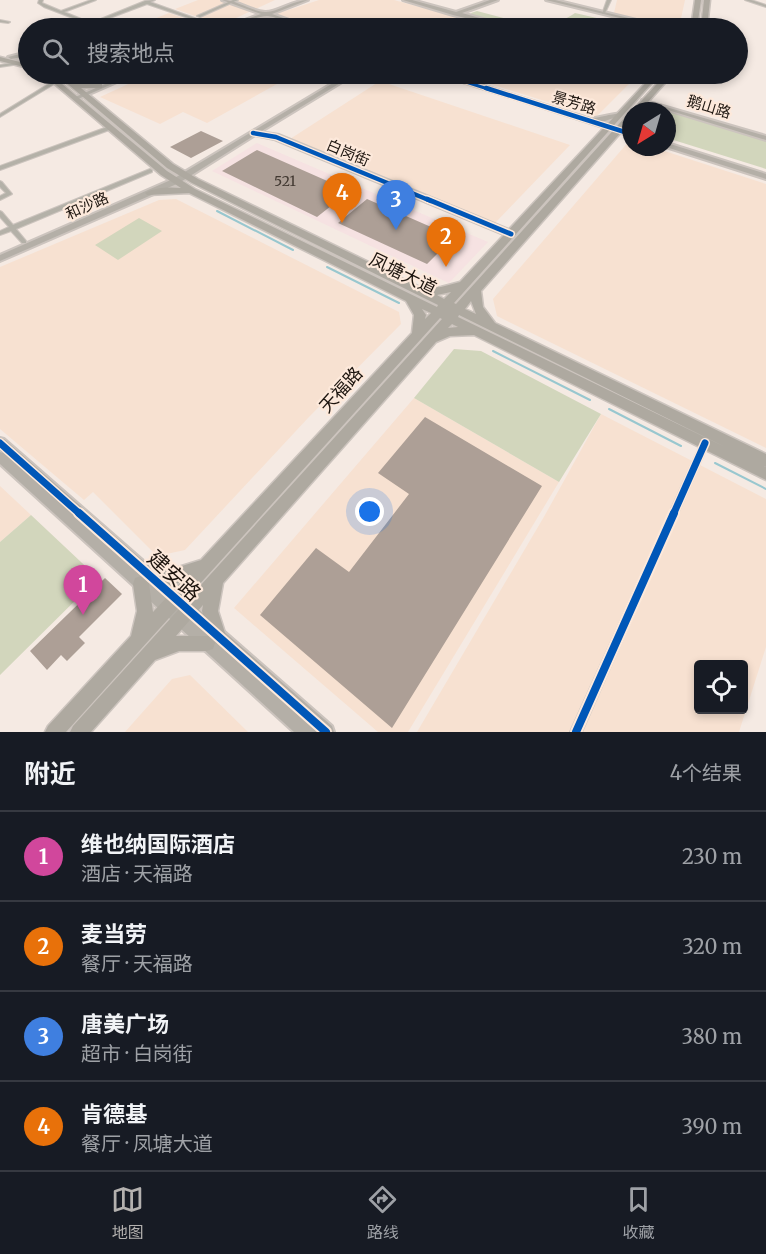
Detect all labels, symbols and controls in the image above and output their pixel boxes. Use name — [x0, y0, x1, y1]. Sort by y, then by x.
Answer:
search box — [18, 18, 748, 84]
icon: search — [39, 35, 72, 68]
text: 搜索地点 — [87, 39, 175, 67]
street label: 景芳路 — [550, 87, 598, 118]
street label: 鹅山路 — [685, 91, 733, 122]
north arrow — [622, 102, 676, 156]
street label: 白岗街 — [324, 135, 373, 170]
house number: 521 — [274, 172, 296, 190]
pin: 4 — [322, 174, 362, 223]
pin: 3 — [376, 180, 416, 230]
street label: 和沙路 — [62, 188, 111, 223]
pin: 2 — [426, 218, 466, 267]
street label: 凤塘大道 — [366, 247, 441, 300]
street label: 天福路 — [314, 362, 367, 417]
your location — [355, 497, 384, 526]
street label: 建安路 — [142, 545, 207, 607]
pin: 1 — [64, 566, 103, 615]
map controls — [694, 660, 748, 714]
button: locate — [694, 660, 748, 714]
text: 附近 — [24, 757, 76, 790]
text: 4个结果 — [670, 760, 742, 785]
text: 维也纳国际酒店 — [81, 830, 235, 858]
text: 1 — [39, 844, 48, 869]
text: 230 m — [682, 844, 742, 869]
text: 酒店 · 天福路 — [81, 861, 193, 886]
text: 麦当劳 — [81, 920, 147, 948]
text: 2 — [38, 934, 49, 959]
text: 320 m — [682, 934, 742, 959]
text: 餐厅 · 天福路 — [81, 951, 193, 976]
text: 唐美广场 — [81, 1010, 169, 1038]
text: 3 — [38, 1024, 49, 1049]
text: 380 m — [681, 1024, 742, 1049]
text: 超市 · 白岗街 — [81, 1041, 193, 1066]
text: 肯德基 — [81, 1100, 147, 1128]
text: 4 — [37, 1114, 50, 1139]
text: 390 m — [682, 1114, 742, 1139]
text: 餐厅 · 凤塘大道 — [81, 1131, 213, 1156]
tab: 地图 — [111, 1183, 144, 1243]
tab: 路线 — [366, 1183, 399, 1243]
tab: 收藏 — [622, 1183, 655, 1243]

